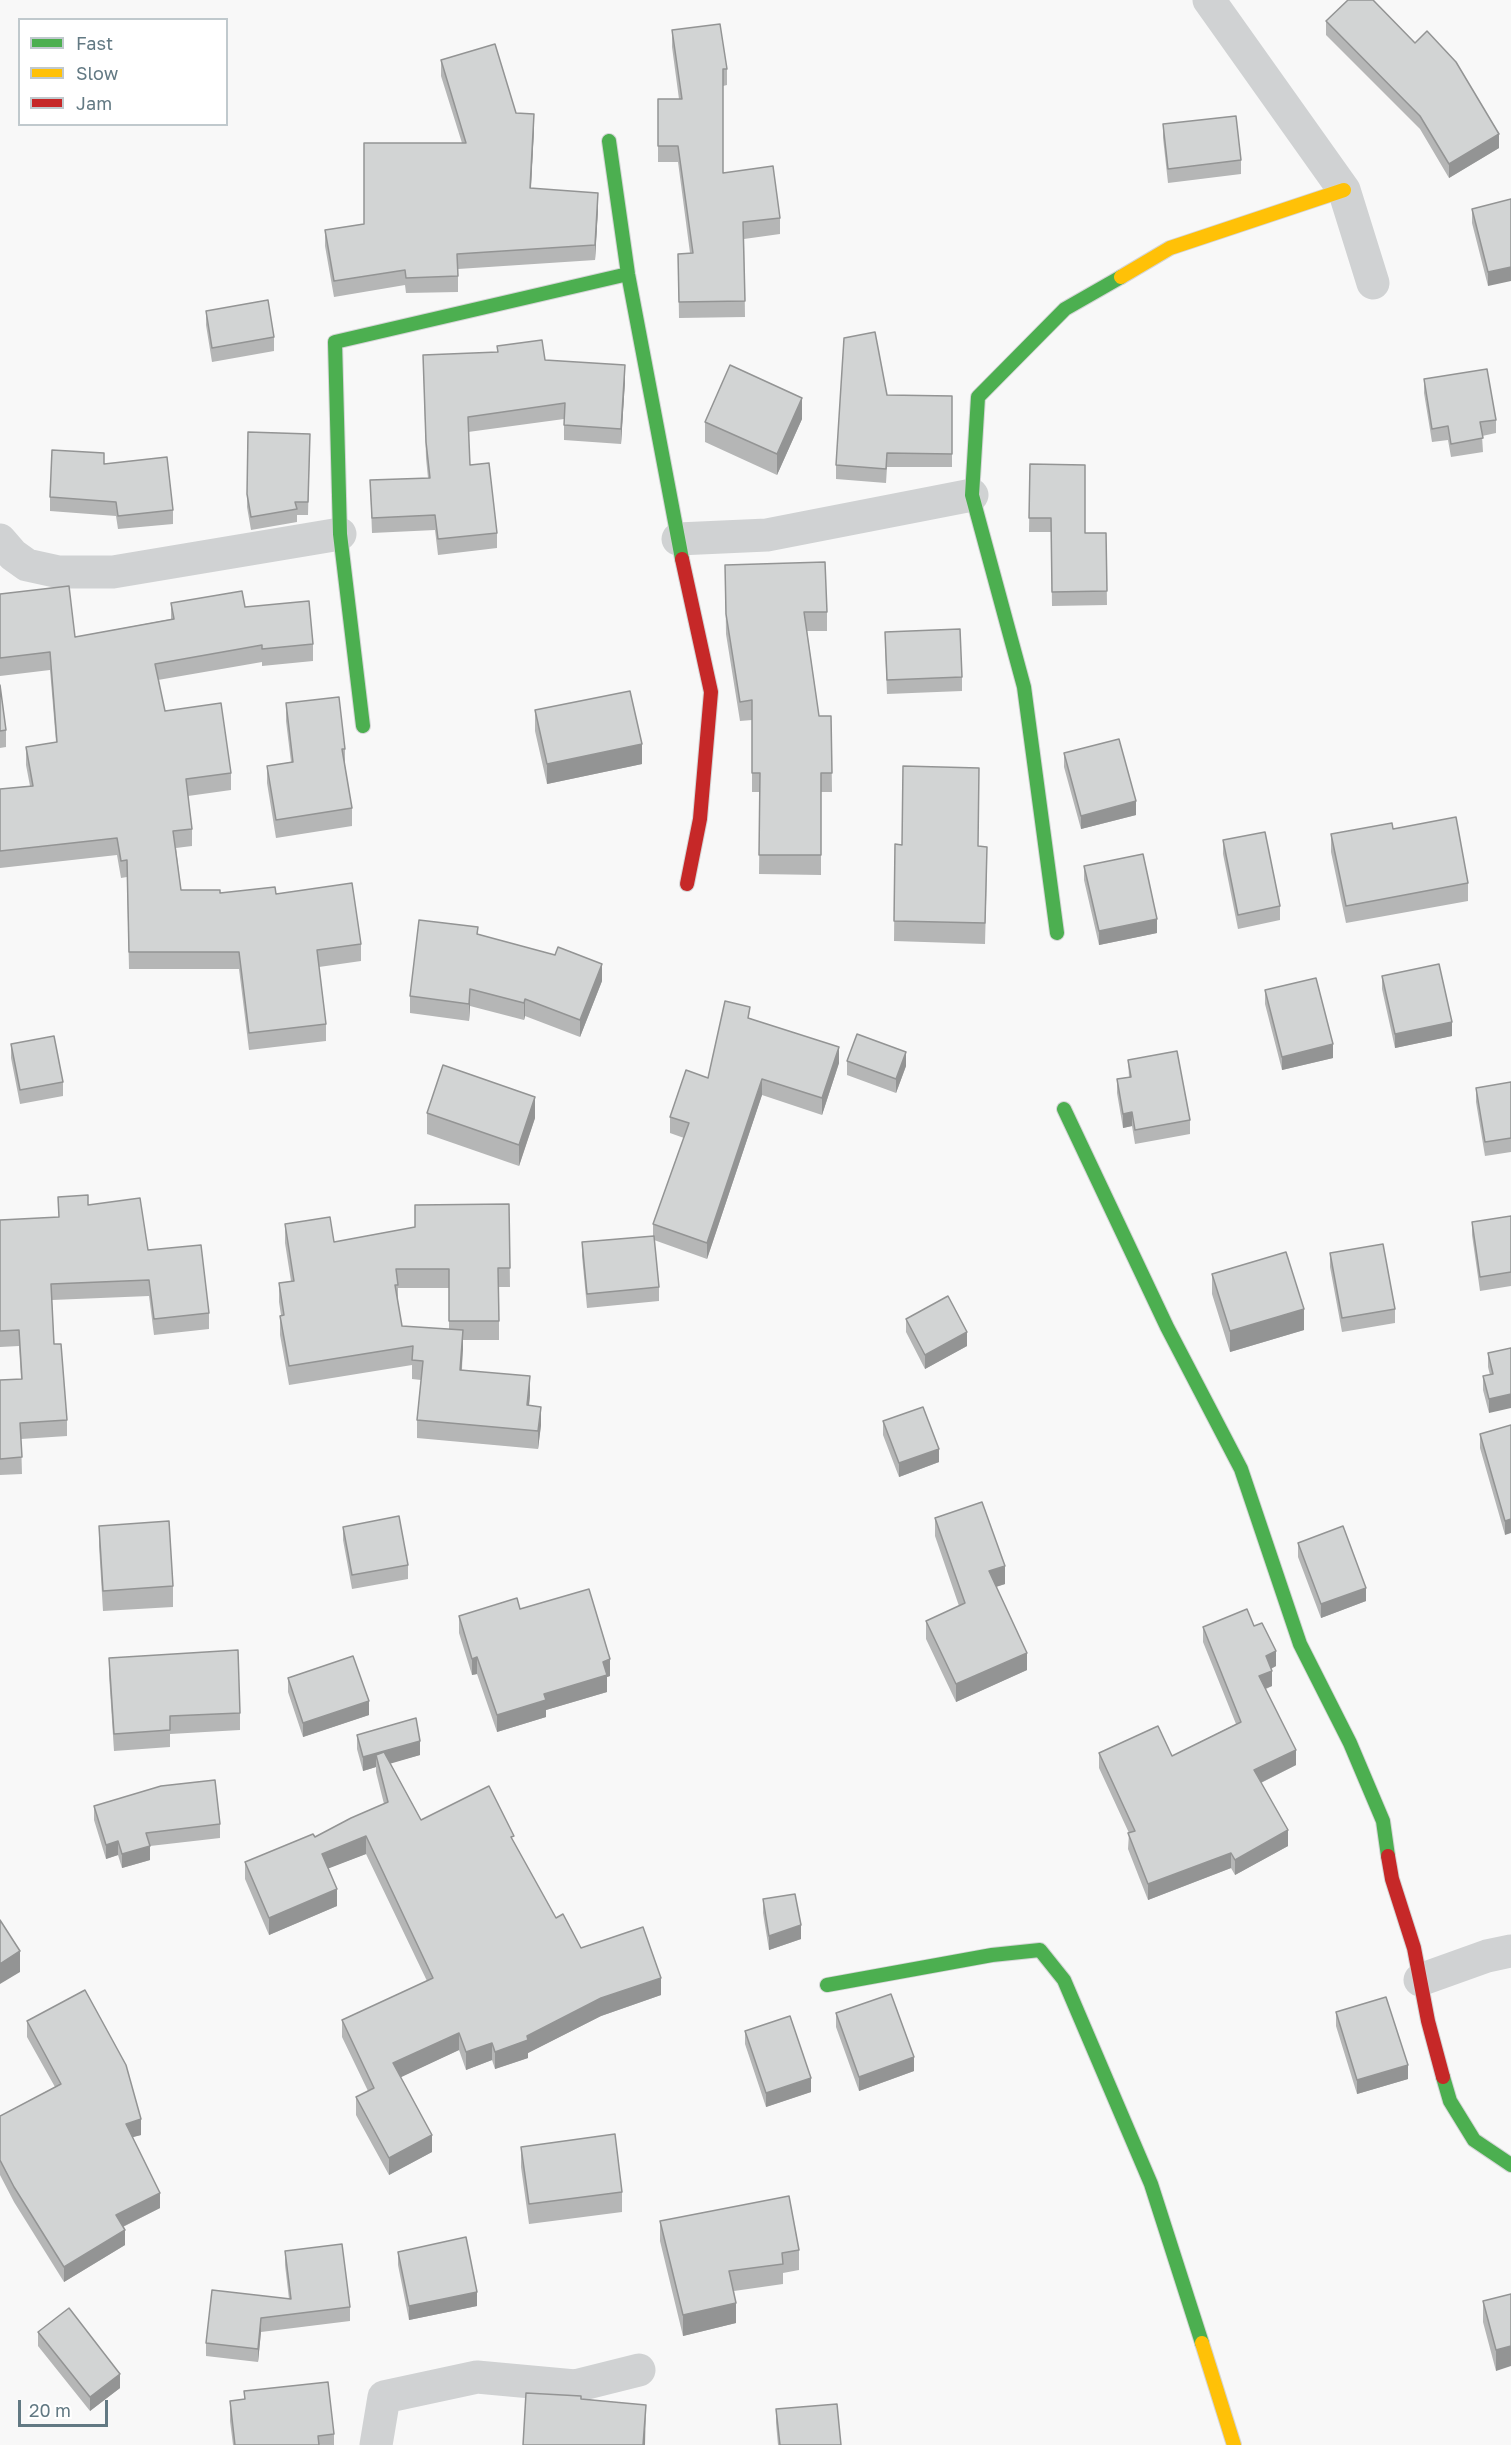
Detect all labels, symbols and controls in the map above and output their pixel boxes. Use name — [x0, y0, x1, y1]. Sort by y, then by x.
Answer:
legend — [18, 18, 228, 126]
text: Fast — [76, 32, 113, 54]
text: Slow — [76, 62, 118, 84]
text: Jam — [76, 92, 112, 114]
scale bar — [21, 2388, 111, 2426]
text: 20 m — [29, 2399, 71, 2421]

